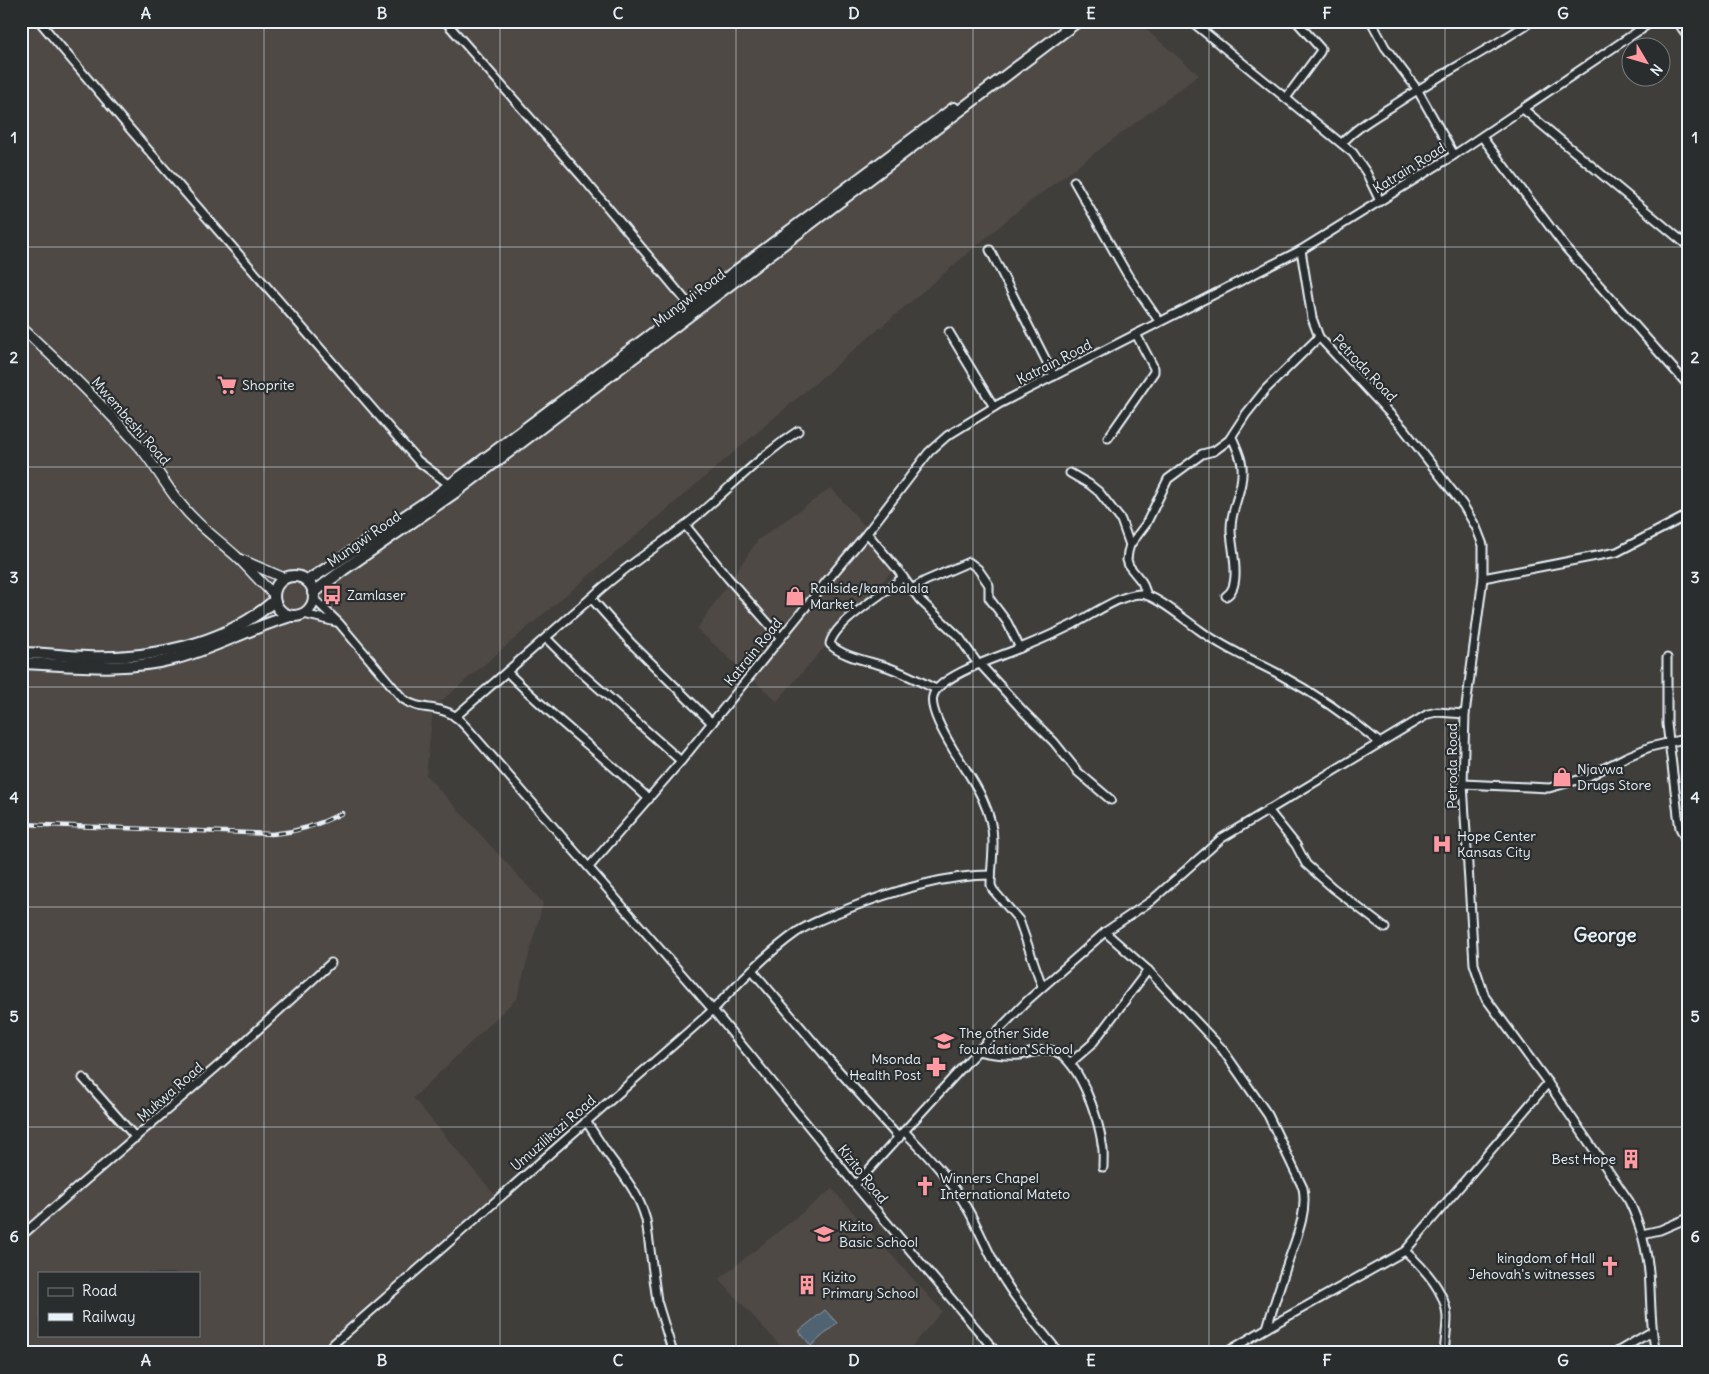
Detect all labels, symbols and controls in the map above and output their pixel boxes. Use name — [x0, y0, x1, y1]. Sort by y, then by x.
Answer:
text: A — [141, 3, 151, 23]
text: B — [377, 3, 388, 23]
text: C — [613, 3, 624, 23]
text: D — [848, 3, 860, 23]
text: E — [1086, 3, 1096, 23]
text: F — [1322, 3, 1332, 23]
text: G — [1557, 3, 1569, 23]
north arrow — [1622, 38, 1672, 88]
text: N — [1646, 61, 1666, 79]
text: 1 — [11, 127, 17, 147]
text: 1 — [1692, 127, 1698, 147]
street label: Katrain Road — [1369, 139, 1449, 197]
street label: Mungwi Road — [649, 265, 729, 331]
street label: Petroda Road — [1329, 330, 1401, 406]
street label: Katrain Road — [1013, 335, 1095, 389]
text: 2 — [10, 347, 19, 367]
text: 2 — [1691, 347, 1700, 367]
street label: Mwembeshi Road — [88, 373, 174, 469]
supermarket icon: Shoprite — [216, 374, 238, 396]
place label: Shoprite — [242, 376, 295, 394]
street label: Mungwi Road — [324, 507, 404, 571]
text: 3 — [9, 567, 19, 587]
text: 3 — [1690, 567, 1700, 587]
place label: Railside/kambalala Market — [810, 579, 929, 613]
bus stop icon: Zamlaser — [321, 584, 343, 606]
shop icon: Railside/kambalala Market — [784, 585, 806, 607]
place label: Zamlaser — [347, 586, 406, 604]
street label: Katrain Road — [720, 614, 786, 690]
street label: Petroda Road — [1443, 723, 1461, 809]
place label: Njavwa Drugs Store — [1577, 760, 1651, 794]
shop icon: Njavwa Drugs Store — [1551, 766, 1573, 788]
text: 4 — [9, 787, 19, 807]
text: 4 — [1690, 787, 1700, 807]
place label: Hope Center Kansas City — [1457, 827, 1536, 861]
hospital icon: Hope Center Kansas City — [1431, 833, 1453, 855]
district label: George — [1573, 923, 1637, 947]
text: 5 — [9, 1006, 19, 1026]
text: 5 — [1690, 1006, 1700, 1026]
place label: The other Side foundation School — [959, 1024, 1073, 1058]
school or university icon: The other Side foundation School — [933, 1030, 955, 1052]
place label: Msonda Health Post — [849, 1050, 921, 1084]
pharmacy icon: Msonda Health Post — [925, 1056, 947, 1078]
street label: Mukwa Road — [133, 1058, 207, 1126]
street label: Umuzilikazi Road — [507, 1091, 599, 1175]
street label: Kizito Road — [834, 1141, 892, 1207]
building icon: Best Hope — [1620, 1148, 1642, 1170]
place label: Best Hope — [1551, 1150, 1616, 1168]
place label: Winners Chapel International Mateto — [940, 1169, 1070, 1203]
church icon: Winners Chapel International Mateto — [914, 1175, 936, 1197]
place label: Kizito Basic School — [839, 1217, 918, 1251]
school or university icon: Kizito Basic School — [813, 1223, 835, 1245]
text: 6 — [9, 1226, 19, 1246]
text: 6 — [1690, 1226, 1700, 1246]
place label: kingdom of Hall Jehovah's witnesses — [1468, 1249, 1595, 1283]
church icon: kingdom of Hall Jehovah's witnesses — [1599, 1255, 1621, 1277]
place label: Kizito Primary School — [822, 1268, 918, 1302]
legend — [38, 1272, 200, 1336]
building icon: Kizito Primary School — [796, 1274, 818, 1296]
text: Road — [82, 1281, 117, 1300]
text: Railway — [82, 1307, 136, 1326]
text: A — [141, 1350, 151, 1370]
text: B — [377, 1350, 388, 1370]
text: C — [613, 1350, 624, 1370]
text: D — [848, 1350, 860, 1370]
text: E — [1086, 1350, 1096, 1370]
text: F — [1322, 1350, 1332, 1370]
text: G — [1557, 1350, 1569, 1370]

